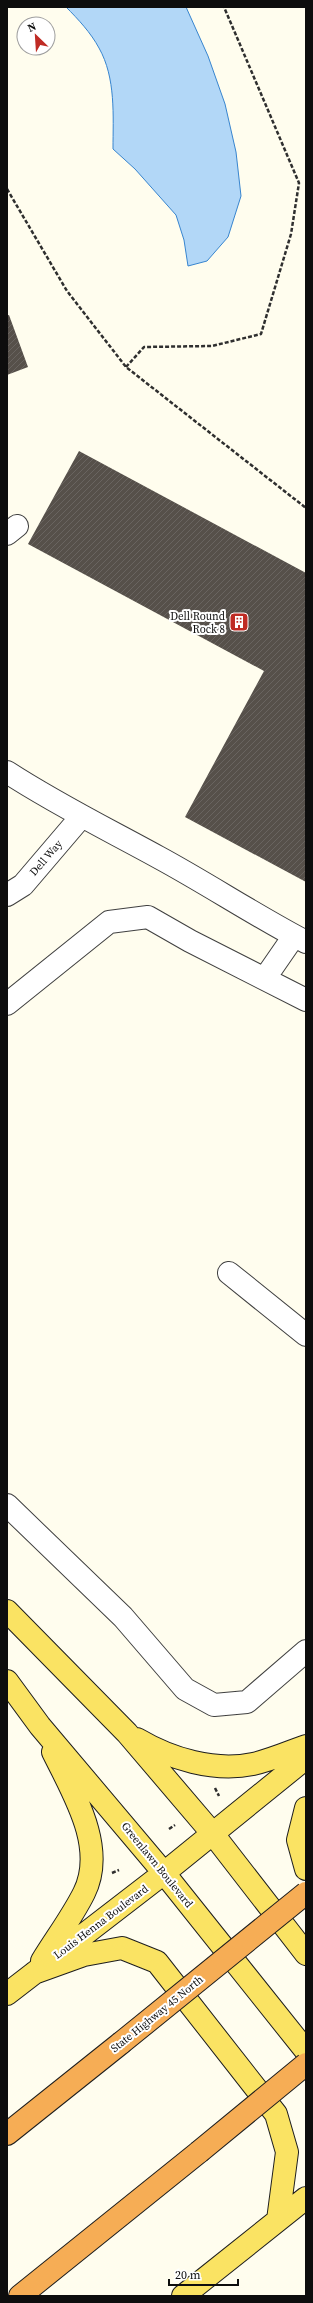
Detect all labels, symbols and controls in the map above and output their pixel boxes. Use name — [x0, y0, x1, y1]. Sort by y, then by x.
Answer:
north arrow — [16, 16, 56, 56]
text: N — [25, 19, 39, 36]
place label: Dell Round Rock 8 — [170, 609, 226, 637]
building icon: Dell Round Rock 8 — [228, 611, 250, 633]
street label: Dell Way — [26, 837, 66, 879]
street label: Greenlawn Boulevard — [118, 1819, 197, 1911]
street label: Louis Henna Boulevard — [51, 1881, 152, 1963]
street label: State Highway 45 North — [108, 1972, 207, 2056]
scale bar — [169, 2261, 238, 2287]
text: 20 m — [175, 2267, 201, 2283]

